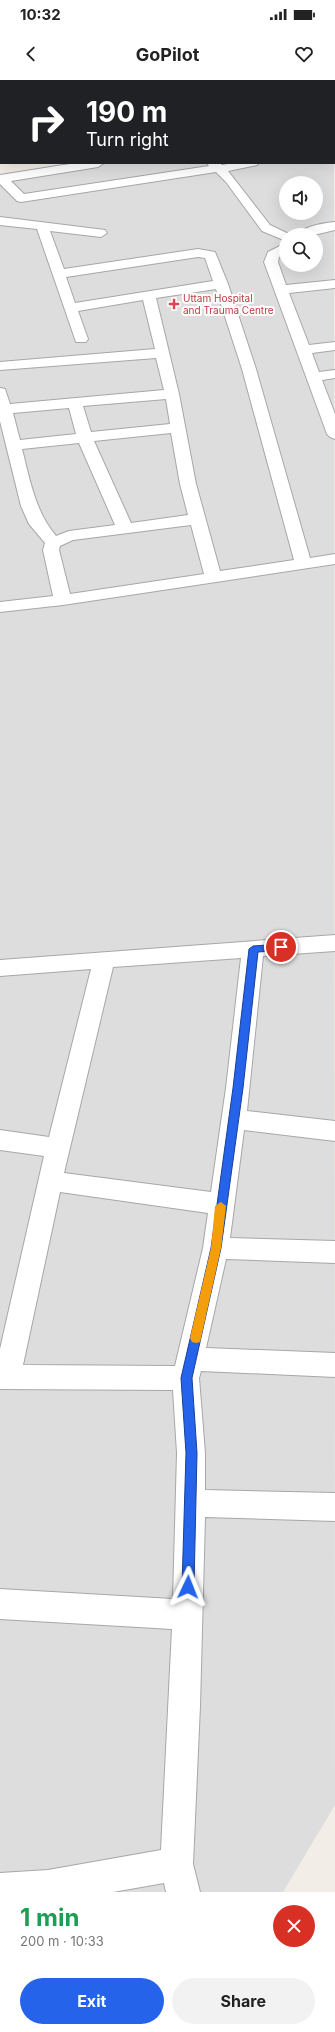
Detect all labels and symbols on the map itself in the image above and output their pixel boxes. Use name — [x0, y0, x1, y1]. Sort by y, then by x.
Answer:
place label: Uttam Hospital and Trauma Centre — [183, 292, 274, 316]
marker: Uttam Hospital and Trauma Centre — [168, 298, 180, 310]
pin — [264, 930, 298, 964]
position arrow — [167, 1566, 209, 1608]

